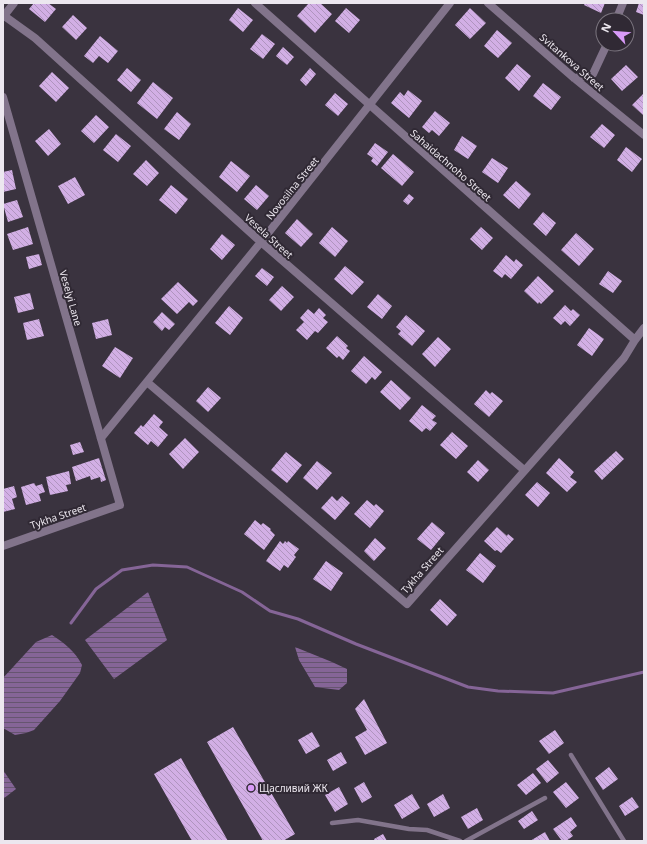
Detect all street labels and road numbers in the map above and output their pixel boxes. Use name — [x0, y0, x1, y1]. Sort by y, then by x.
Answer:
street label: Svitankova Street — [537, 30, 607, 94]
street label: Sahaidachnoho Street — [407, 126, 495, 204]
street label: Novosilna Street — [262, 153, 322, 222]
street label: Vesela Street — [242, 211, 296, 262]
street label: Veselyi Lane — [56, 268, 86, 328]
street label: Tykha Street — [28, 500, 88, 532]
street label: Tykha Street — [398, 543, 447, 597]

